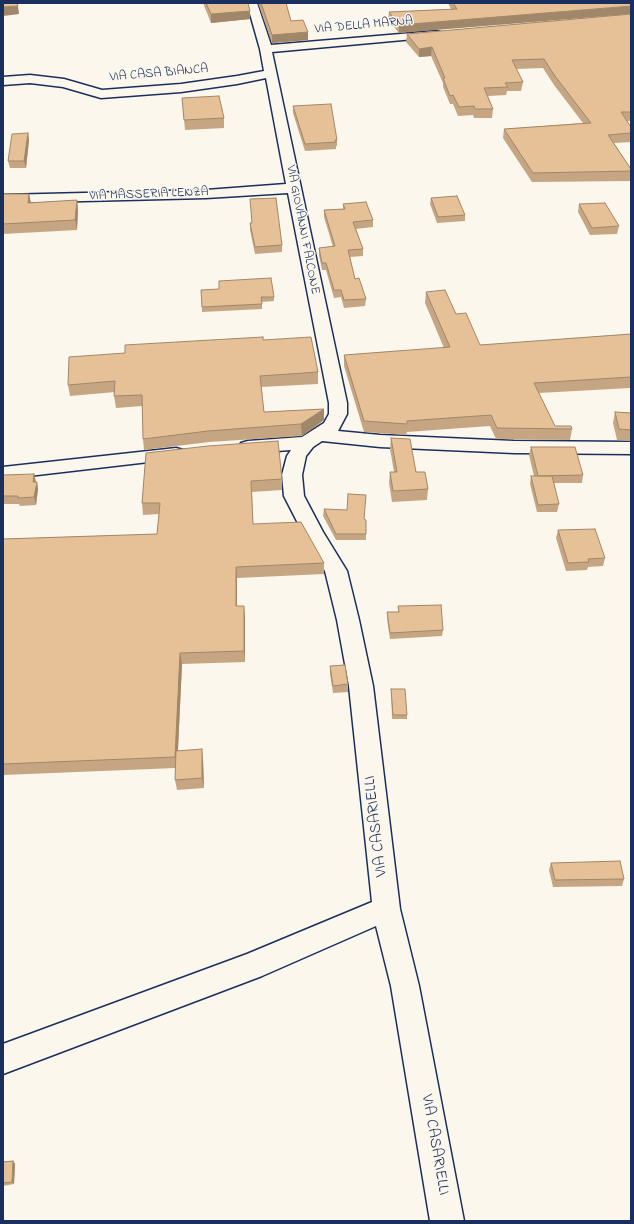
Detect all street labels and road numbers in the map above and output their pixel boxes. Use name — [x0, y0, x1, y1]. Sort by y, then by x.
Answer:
street label: VIA DELLA MARNA — [314, 14, 414, 38]
street label: VIA CASA BIANCA — [109, 62, 209, 86]
street label: VIA GIOVANNI FALCONE — [282, 164, 322, 296]
street label: VIA MASSERIA LENZA — [89, 185, 209, 205]
street label: VIA CASARIELLI — [361, 774, 393, 878]
street label: VIA CASARIELLI — [416, 1093, 452, 1197]

